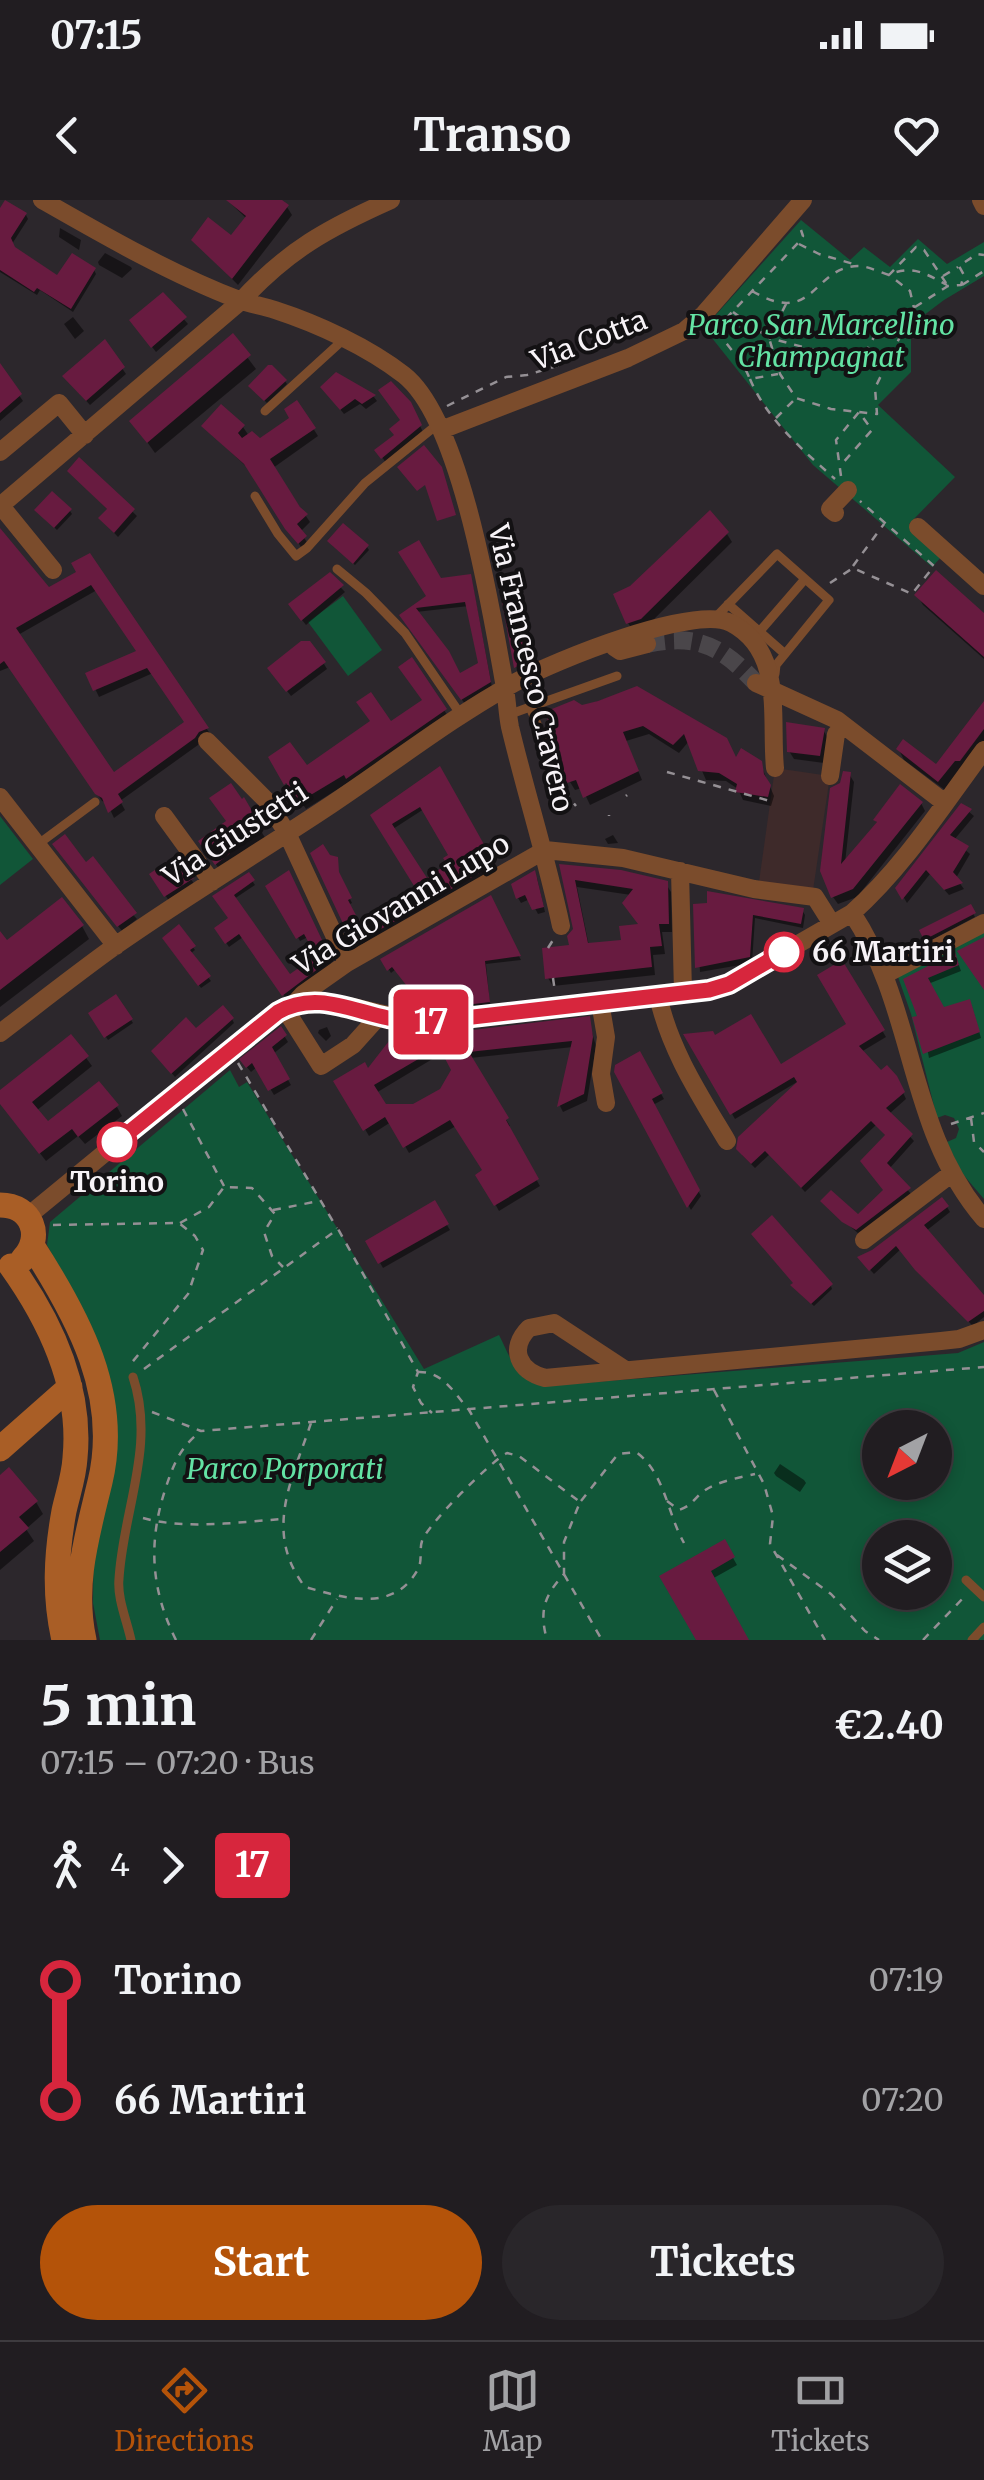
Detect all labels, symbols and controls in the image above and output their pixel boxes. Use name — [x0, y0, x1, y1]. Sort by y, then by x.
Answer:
text: 07:15 — [50, 12, 143, 59]
text: Transo — [413, 107, 571, 163]
icon: back — [40, 108, 95, 163]
icon: heart — [889, 108, 944, 163]
street label: Via Cotta — [525, 302, 652, 379]
park label: Parco San Marcellino Champagnat — [687, 307, 955, 375]
street label: Via Francesco Cravero — [480, 520, 582, 815]
street label: Via Giustetti — [155, 774, 314, 895]
street label: Via Giovanni Lupo — [285, 825, 516, 983]
marker: 66 Martiri — [765, 933, 803, 971]
place label: 66 Martiri — [812, 934, 954, 970]
line badge: 17 — [386, 990, 476, 1054]
text: 17 — [413, 1000, 449, 1044]
marker: Torino — [98, 1123, 136, 1161]
place label: Torino — [70, 1164, 164, 1200]
north arrow — [862, 1410, 952, 1500]
map controls — [862, 1410, 952, 1610]
park label: Parco Porporati — [186, 1451, 384, 1487]
button: layers — [862, 1520, 952, 1610]
text: 5 min — [40, 1671, 196, 1740]
text: €2.40 — [834, 1702, 944, 1749]
text: 07:15 – 07:20 · Bus — [40, 1743, 315, 1783]
icon: walk — [40, 1838, 95, 1893]
icon: forward — [145, 1838, 200, 1893]
text: 17 — [235, 1843, 270, 1887]
text: 4 — [110, 1845, 130, 1885]
text: Torino — [114, 1957, 242, 2004]
text: 07:19 — [869, 1960, 944, 2000]
text: 66 Martiri — [114, 2077, 306, 2124]
text: 07:20 — [861, 2080, 944, 2120]
button: Start — [40, 2205, 482, 2320]
button: Tickets — [502, 2205, 944, 2320]
tab: Directions — [114, 2363, 254, 2459]
tab: Map — [483, 2363, 542, 2459]
tab: Tickets — [771, 2363, 870, 2459]

